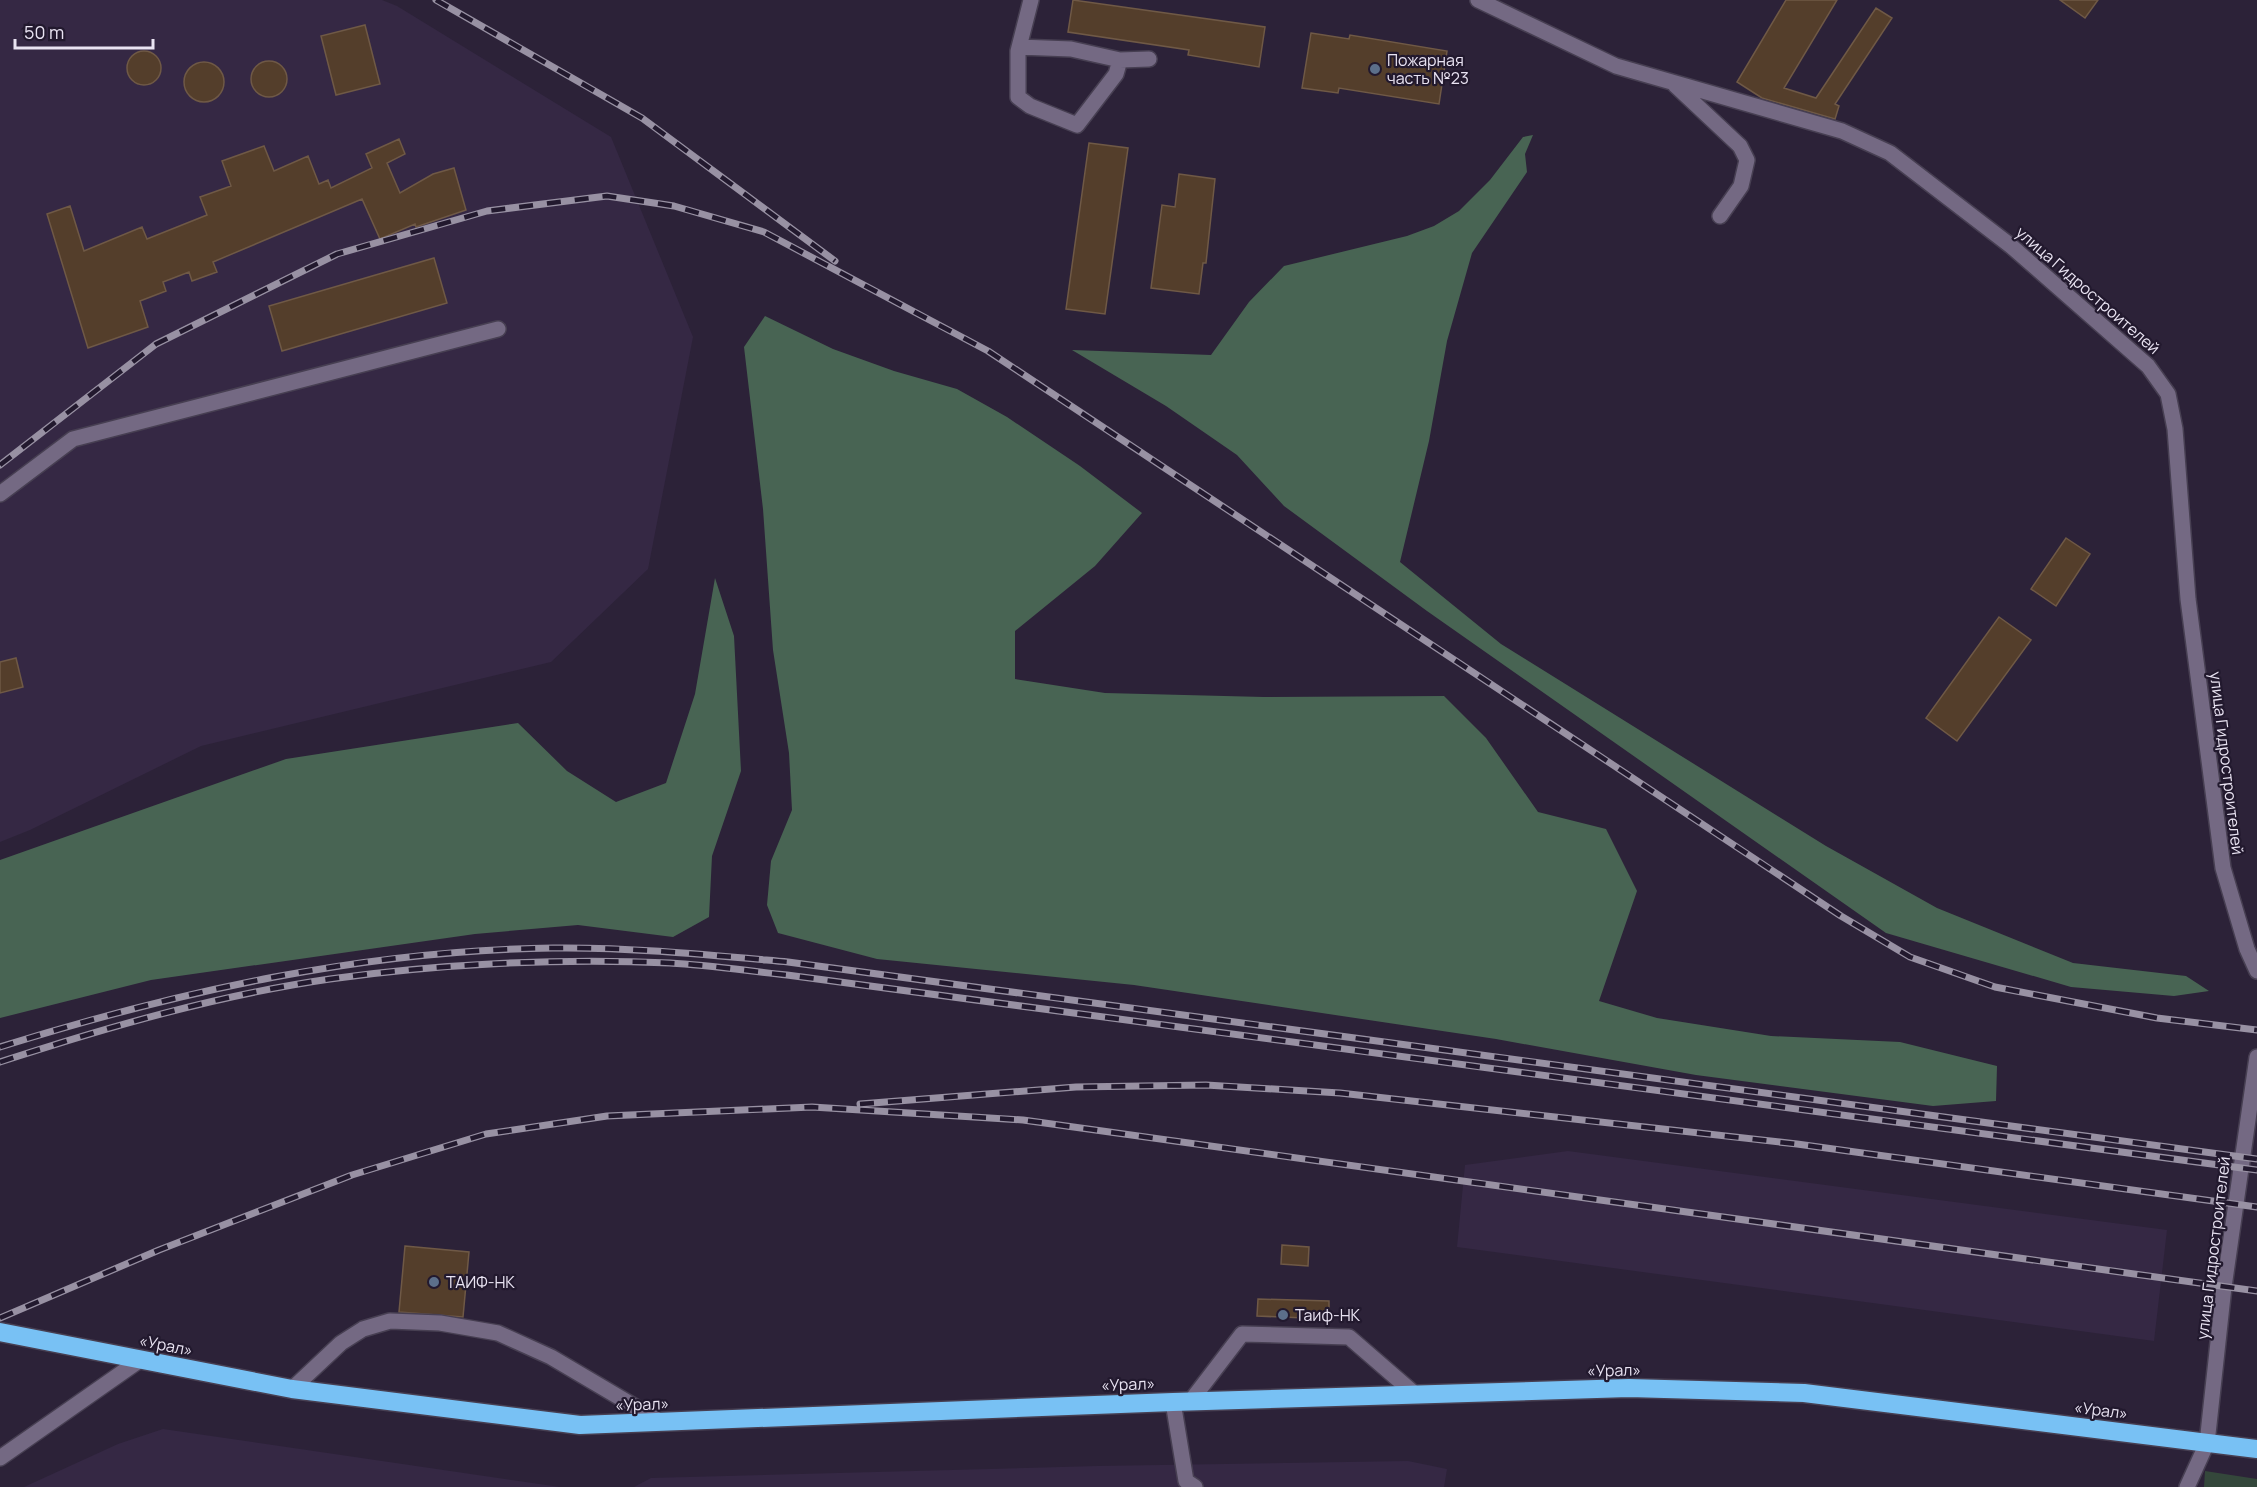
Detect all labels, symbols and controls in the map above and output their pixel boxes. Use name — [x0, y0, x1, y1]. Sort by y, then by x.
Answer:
scale bar — [15, 12, 153, 50]
text: 50 m — [24, 20, 64, 44]
place label: Пожарная часть №23 — [1387, 49, 1469, 89]
marker: Пожарная часть №23 — [1368, 62, 1382, 76]
street label: улица Гидростроителей — [2011, 221, 2165, 359]
street label: улица Гидростроителей — [2205, 670, 2249, 856]
street label: улица Гидростроителей — [2191, 1155, 2235, 1341]
place label: ТАИФ-НК — [446, 1271, 515, 1293]
marker: ТАИФ-НК — [427, 1275, 441, 1289]
place label: Таиф-НК — [1295, 1304, 1361, 1326]
marker: Таиф-НК — [1276, 1308, 1290, 1322]
street label: «Урал» — [137, 1329, 195, 1361]
street label: «Урал» — [1587, 1359, 1641, 1381]
street label: «Урал» — [1101, 1372, 1155, 1396]
street label: «Урал» — [615, 1392, 669, 1416]
street label: «Урал» — [2073, 1396, 2129, 1424]

